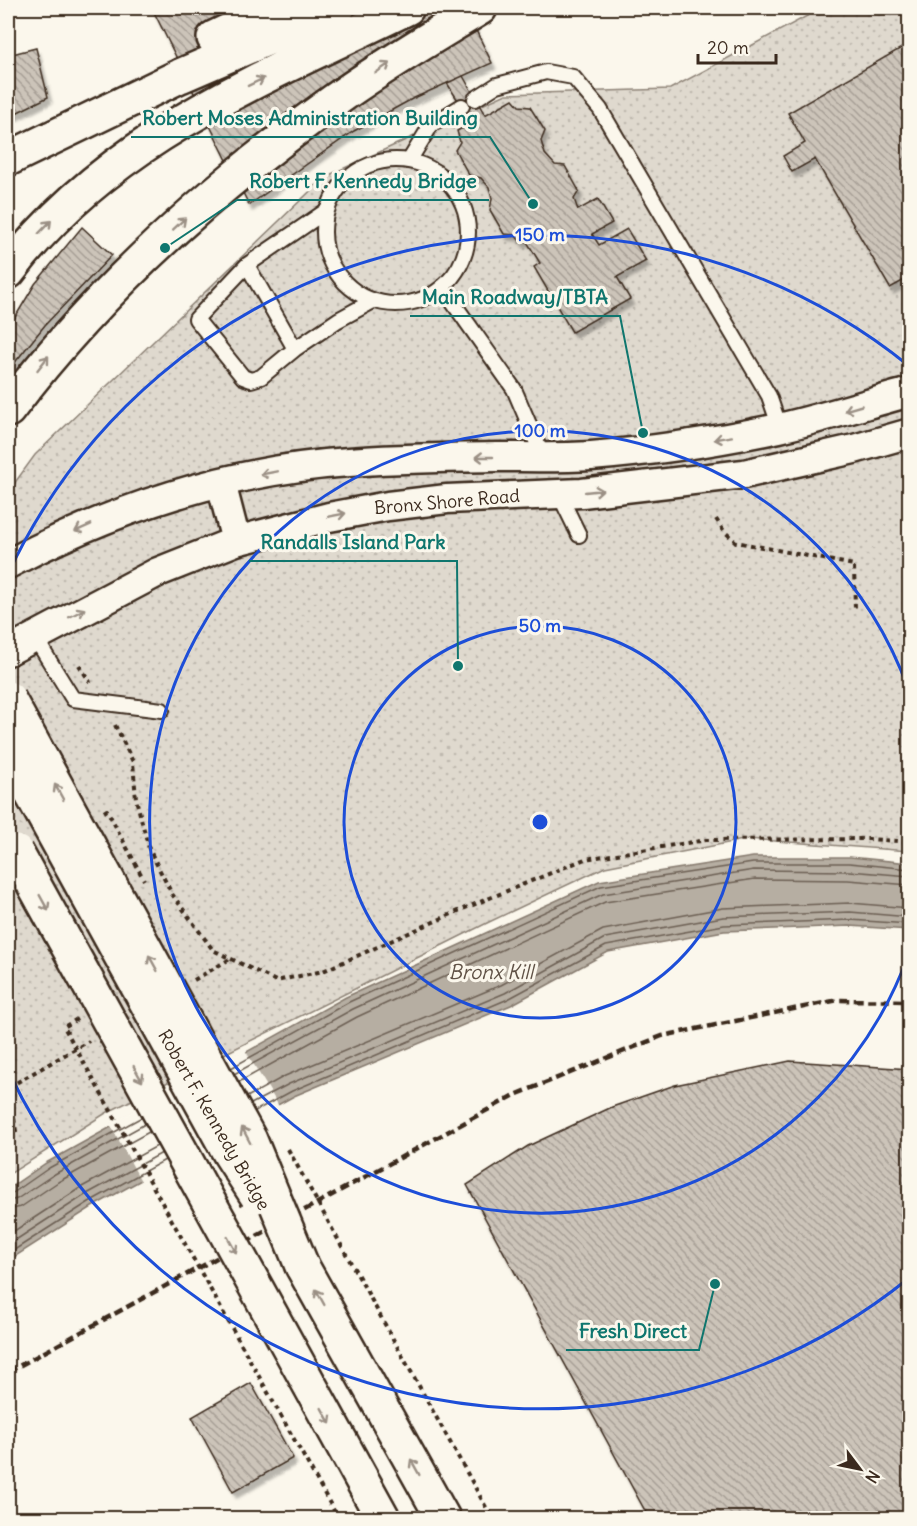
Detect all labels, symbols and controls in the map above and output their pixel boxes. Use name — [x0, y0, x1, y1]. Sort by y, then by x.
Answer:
scale bar — [698, 27, 776, 65]
text: 20 m — [707, 36, 749, 59]
one-way arrow — [374, 62, 391, 74]
one-way arrow — [247, 75, 265, 87]
callout: Robert Moses Administration Building — [131, 99, 490, 137]
text: Robert Moses Administration Building — [142, 105, 478, 130]
callout: Robert F. Kennedy Bridge — [237, 162, 489, 200]
text: Robert F. Kennedy Bridge — [249, 168, 477, 193]
one-way arrow — [171, 217, 186, 231]
one-way arrow — [38, 220, 52, 235]
text: 150 m — [515, 223, 565, 246]
callout: Main Roadway/TBTA — [410, 278, 620, 316]
text: Main Roadway/TBTA — [422, 284, 608, 309]
one-way arrow — [37, 355, 50, 371]
one-way arrow — [844, 403, 863, 414]
text: 100 m — [515, 419, 566, 442]
one-way arrow — [714, 433, 733, 444]
one-way arrow — [475, 452, 495, 463]
one-way arrow — [260, 468, 279, 479]
street label: Bronx Shore Road — [373, 484, 521, 519]
one-way arrow — [584, 485, 603, 496]
one-way arrow — [327, 509, 347, 520]
one-way arrow — [74, 523, 92, 535]
callout: Randalls Island Park — [249, 523, 457, 561]
text: Randalls Island Park — [261, 529, 445, 554]
one-way arrow — [68, 607, 86, 618]
text: 50 m — [519, 614, 561, 637]
one-way arrow — [53, 784, 64, 802]
centre of rings — [530, 812, 550, 832]
one-way arrow — [38, 894, 50, 911]
one-way arrow — [147, 955, 158, 973]
water label: Bronx Kill — [449, 959, 536, 984]
street label: Robert F. Kennedy Bridge — [153, 1025, 276, 1214]
one-way arrow — [132, 1065, 144, 1082]
one-way arrow — [240, 1126, 252, 1144]
one-way arrow — [226, 1236, 238, 1253]
one-way arrow — [314, 1289, 326, 1306]
callout: Fresh Direct — [566, 1312, 699, 1350]
text: Fresh Direct — [579, 1318, 687, 1343]
one-way arrow — [321, 1406, 332, 1424]
north arrow — [830, 1439, 890, 1499]
one-way arrow — [409, 1459, 420, 1477]
text: N — [861, 1467, 884, 1487]

